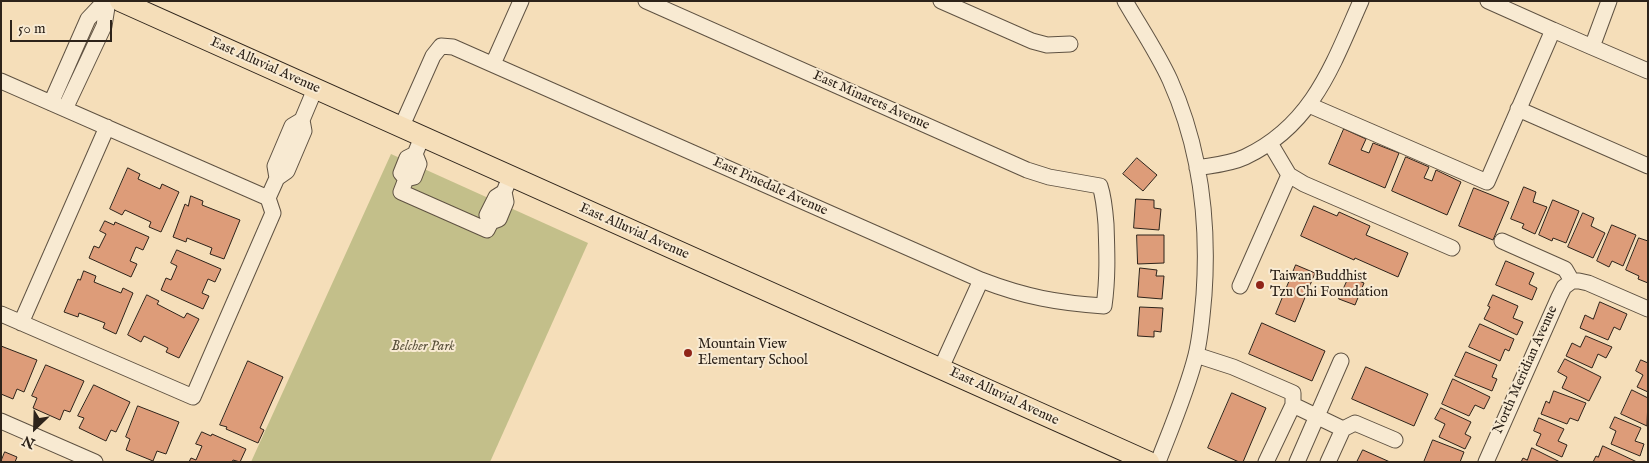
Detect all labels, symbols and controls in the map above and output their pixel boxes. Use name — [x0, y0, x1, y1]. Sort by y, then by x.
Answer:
scale bar — [12, 10, 115, 42]
text: 50 m — [18, 19, 46, 38]
street label: East Alluvial Avenue — [207, 34, 323, 98]
street label: East Minarets Avenue — [810, 68, 932, 134]
street label: East Pinedale Avenue — [710, 154, 830, 220]
street label: East Alluvial Avenue — [576, 200, 692, 264]
place label: Taiwan Buddhist Tzu Chi Foundation — [1270, 269, 1388, 302]
marker: Taiwan Buddhist Tzu Chi Foundation — [1254, 279, 1266, 291]
street label: North Meridian Avenue — [1490, 303, 1562, 437]
place label: Mountain View Elementary School — [698, 337, 808, 370]
park label: Belcher Park — [391, 339, 455, 355]
marker: Mountain View Elementary School — [682, 347, 694, 359]
street label: East Alluvial Avenue — [947, 364, 1061, 430]
north arrow — [10, 403, 60, 453]
text: N — [20, 431, 38, 452]

